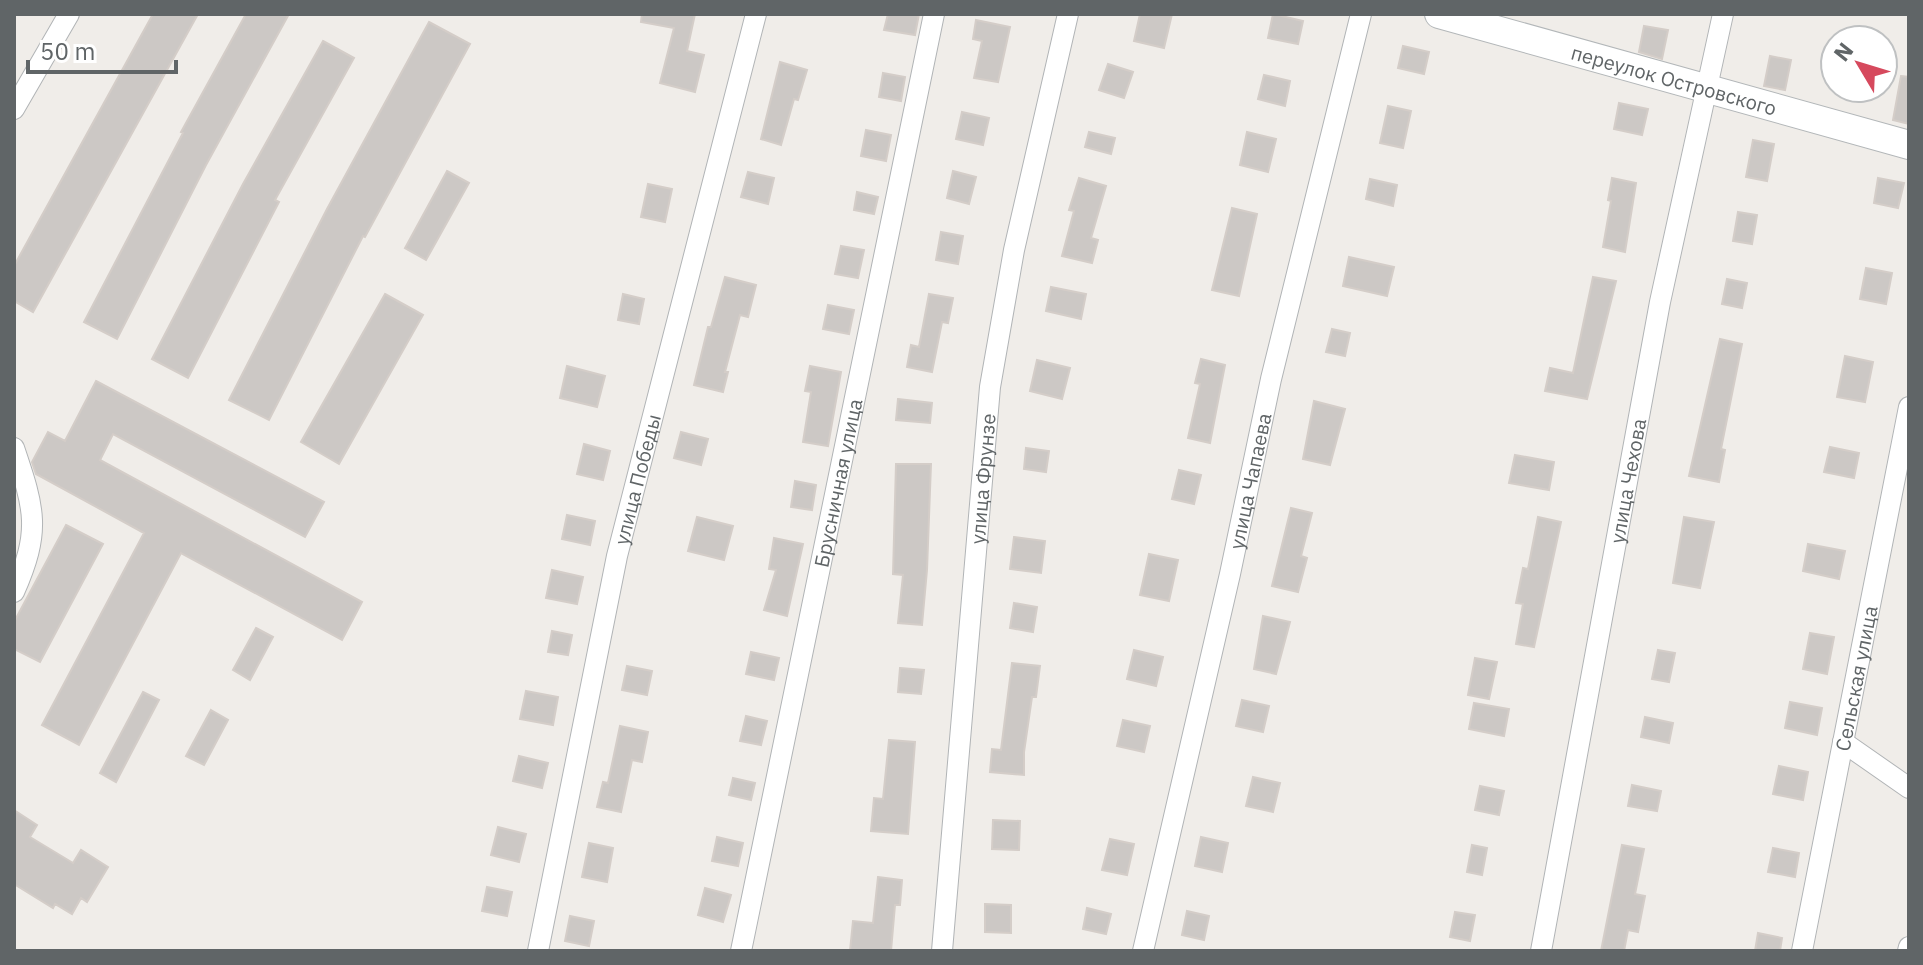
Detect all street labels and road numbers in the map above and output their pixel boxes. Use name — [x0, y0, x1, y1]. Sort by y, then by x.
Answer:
street label: переулок Островского — [1568, 38, 1780, 121]
street label: Брусничная улица — [807, 396, 868, 570]
street label: улица Чапаева — [1222, 410, 1277, 552]
street label: улица Победы — [607, 411, 666, 548]
street label: улица Фрунзе — [963, 412, 1001, 545]
street label: улица Чехова — [1603, 416, 1652, 546]
street label: Сельская улица — [1828, 603, 1883, 753]

